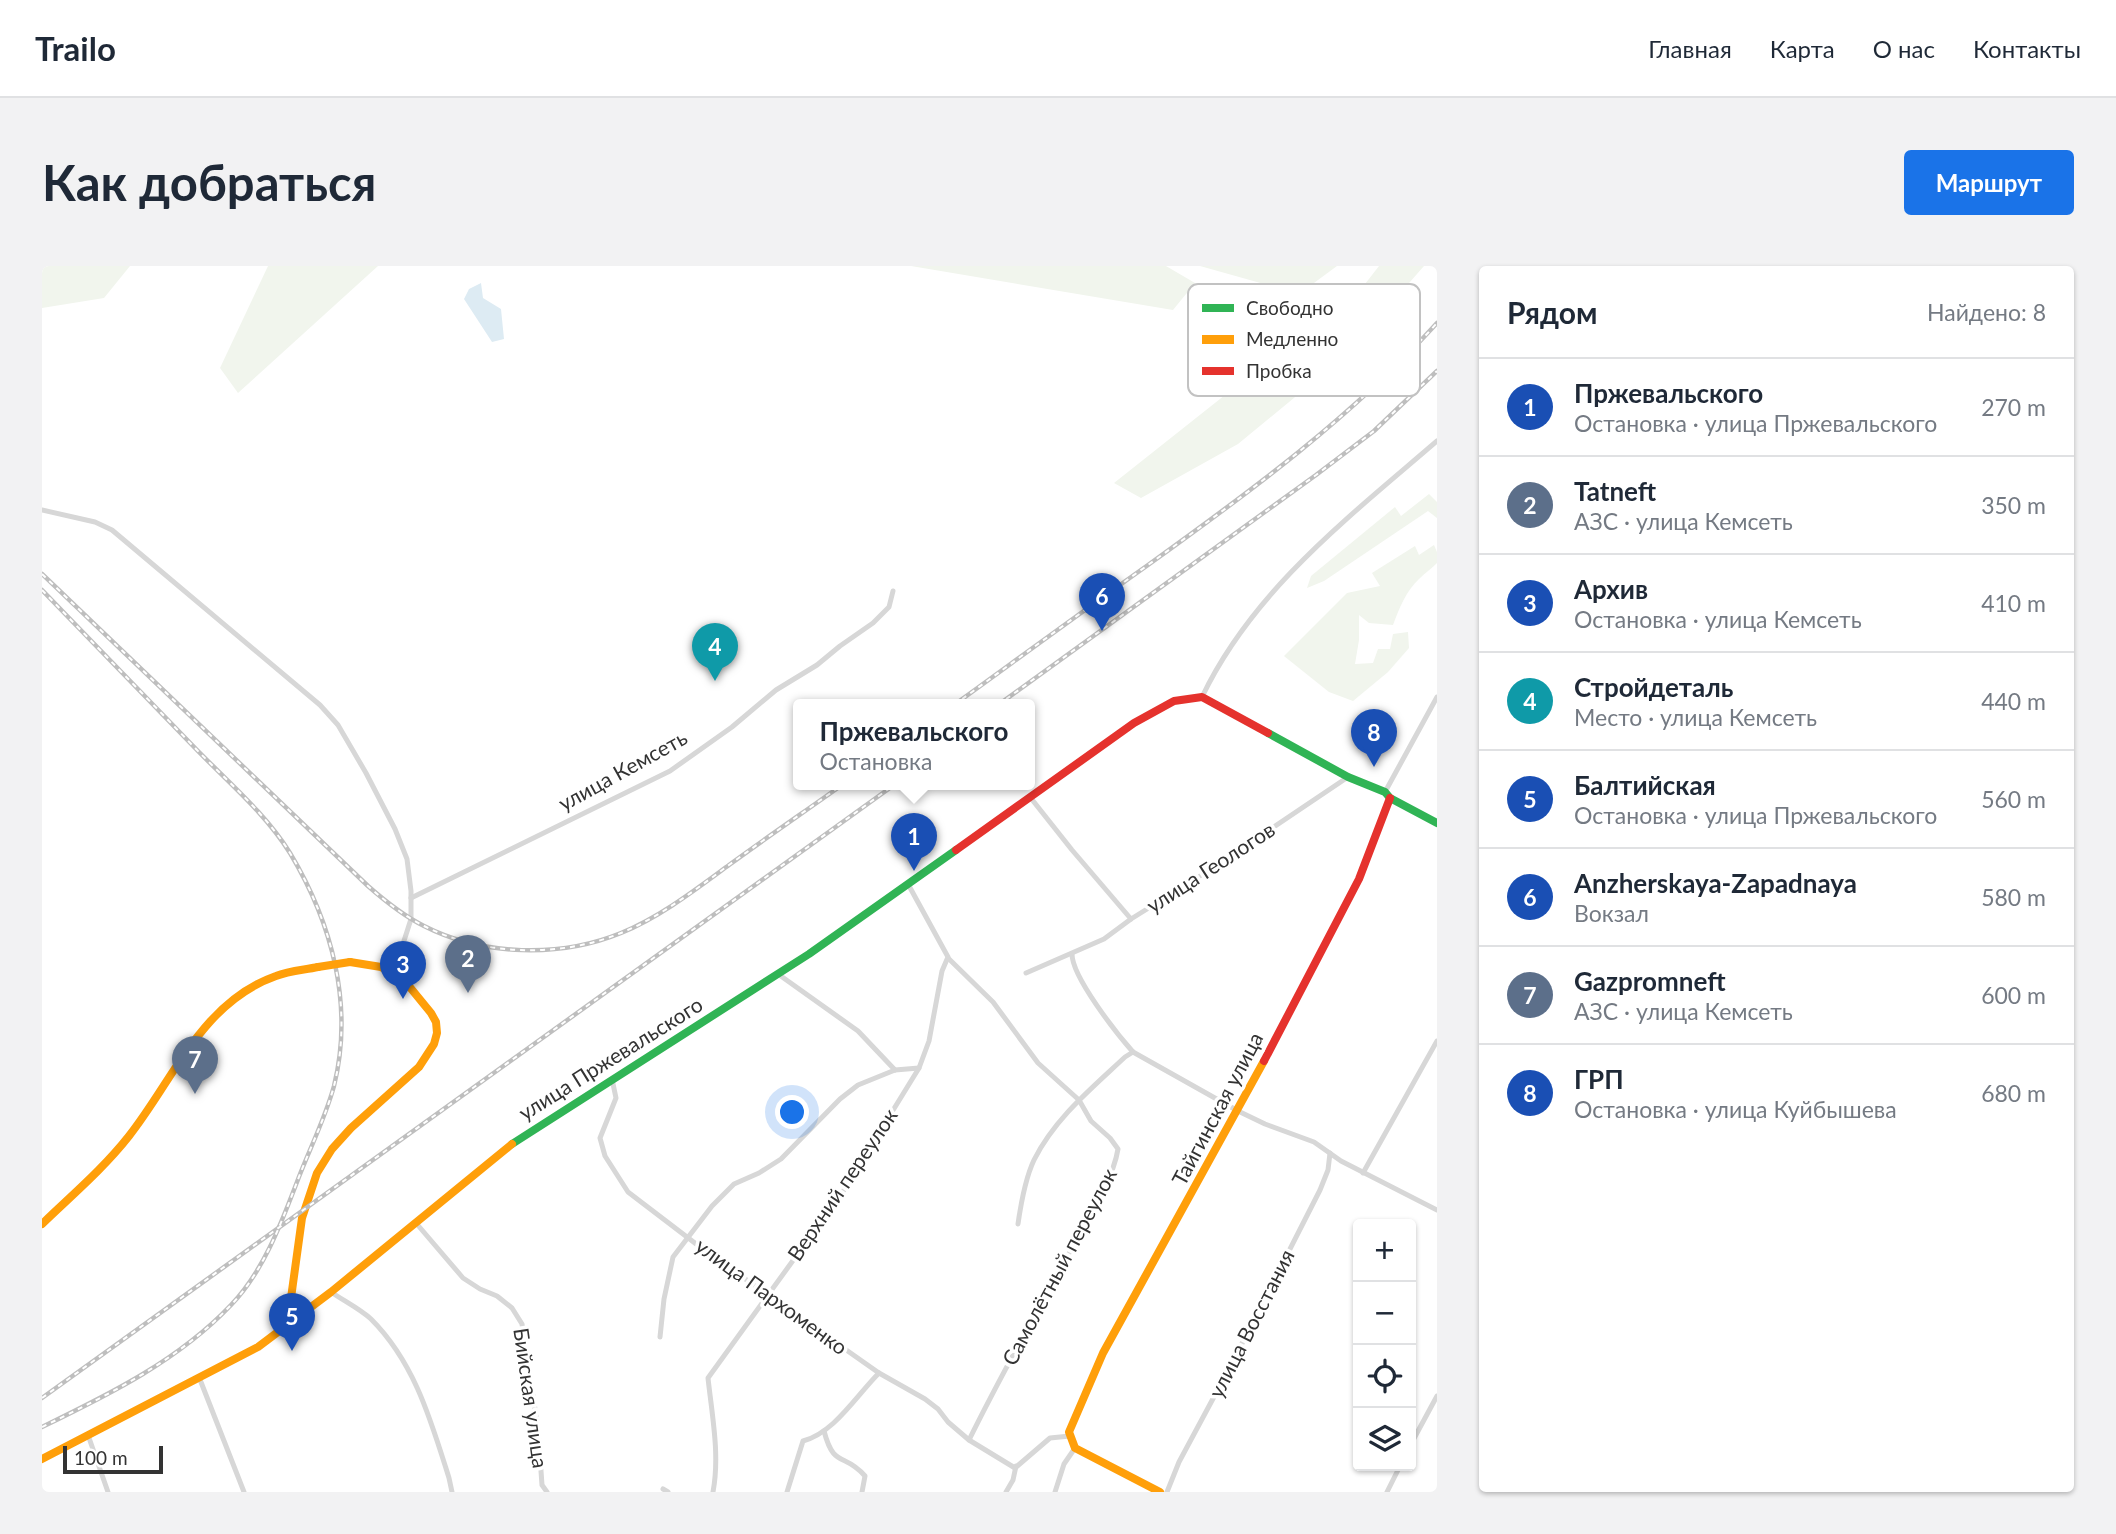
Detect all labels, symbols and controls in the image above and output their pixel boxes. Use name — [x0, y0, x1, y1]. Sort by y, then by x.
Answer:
text: Trailo — [35, 28, 116, 68]
text: Главная — [1648, 34, 1732, 63]
text: Карта — [1770, 34, 1835, 63]
text: О нас — [1873, 34, 1935, 63]
text: Контакты — [1973, 34, 2081, 63]
button: Маршрут — [1904, 150, 2074, 215]
text: Как добраться — [42, 153, 376, 211]
legend — [1188, 284, 1420, 396]
text: Рядом — [1507, 294, 1597, 330]
text: Свободно — [1246, 296, 1334, 319]
text: Найдено: 8 — [1927, 298, 2046, 326]
text: Медленно — [1246, 327, 1338, 350]
text: Пробка — [1246, 359, 1312, 382]
text: Пржевальского — [1574, 377, 1763, 409]
text: 1 — [1523, 393, 1537, 421]
text: 270 m — [1981, 393, 2046, 421]
text: Остановка · улица Пржевальского — [1574, 409, 1937, 437]
text: Tatneft — [1574, 475, 1656, 507]
text: 2 — [1523, 491, 1537, 519]
text: 350 m — [1981, 491, 2046, 519]
text: АЗС · улица Кемсеть — [1574, 507, 1793, 535]
pin: 6 — [1079, 573, 1125, 631]
text: Архив — [1574, 573, 1648, 605]
text: 3 — [1523, 589, 1537, 617]
text: 410 m — [1981, 589, 2046, 617]
text: Остановка · улица Кемсеть — [1574, 605, 1862, 633]
pin: 4 — [692, 623, 738, 681]
text: Стройдеталь — [1574, 671, 1733, 703]
text: 4 — [1523, 687, 1537, 715]
text: 440 m — [1981, 687, 2046, 715]
popup — [793, 699, 1035, 790]
text: Место · улица Кемсеть — [1574, 703, 1817, 731]
pin: 8 — [1351, 709, 1397, 767]
text: Пржевальского — [819, 715, 1009, 747]
street label: улица Кемсеть — [554, 724, 691, 815]
text: Остановка — [819, 747, 932, 775]
text: Балтийская — [1574, 769, 1716, 801]
text: 5 — [1523, 785, 1537, 813]
text: 560 m — [1981, 785, 2046, 813]
text: Остановка · улица Пржевальского — [1574, 801, 1937, 829]
pin: 1 — [891, 813, 937, 871]
street label: улица Геологов — [1141, 816, 1279, 917]
text: Anzherskaya-Zapadnaya — [1574, 867, 1857, 899]
text: 6 — [1523, 883, 1537, 911]
text: 580 m — [1981, 883, 2046, 911]
text: Вокзал — [1574, 899, 1649, 927]
pin: 2 — [445, 935, 491, 993]
pin: 3 — [380, 941, 426, 999]
text: Gazpromneft — [1574, 965, 1726, 997]
text: 7 — [1523, 981, 1537, 1009]
text: 600 m — [1981, 981, 2046, 1009]
street label: улица Пржевальского — [514, 991, 707, 1125]
text: АЗС · улица Кемсеть — [1574, 997, 1793, 1025]
street label: Тайгинская улица — [1166, 1028, 1268, 1189]
pin: 7 — [172, 1036, 218, 1094]
text: ГРП — [1574, 1063, 1624, 1095]
text: 8 — [1523, 1079, 1537, 1107]
text: 680 m — [1981, 1079, 2046, 1107]
your location — [775, 1095, 809, 1129]
text: Остановка · улица Куйбышева — [1574, 1095, 1897, 1123]
street label: Верхний переулок — [782, 1103, 902, 1265]
street label: Самолётный переулок — [996, 1163, 1121, 1369]
map controls — [1353, 1219, 1416, 1471]
button: + — [1353, 1219, 1416, 1282]
street label: улица Пархоменко — [691, 1232, 853, 1359]
street label: улица Восстания — [1202, 1245, 1299, 1402]
button: − — [1353, 1282, 1416, 1345]
pin: 5 — [269, 1293, 315, 1351]
street label: Бийская улица — [509, 1326, 554, 1470]
button: locate — [1353, 1345, 1416, 1408]
button: layers — [1353, 1408, 1416, 1471]
scale bar — [63, 1443, 163, 1475]
text: 100 m — [74, 1446, 128, 1469]

